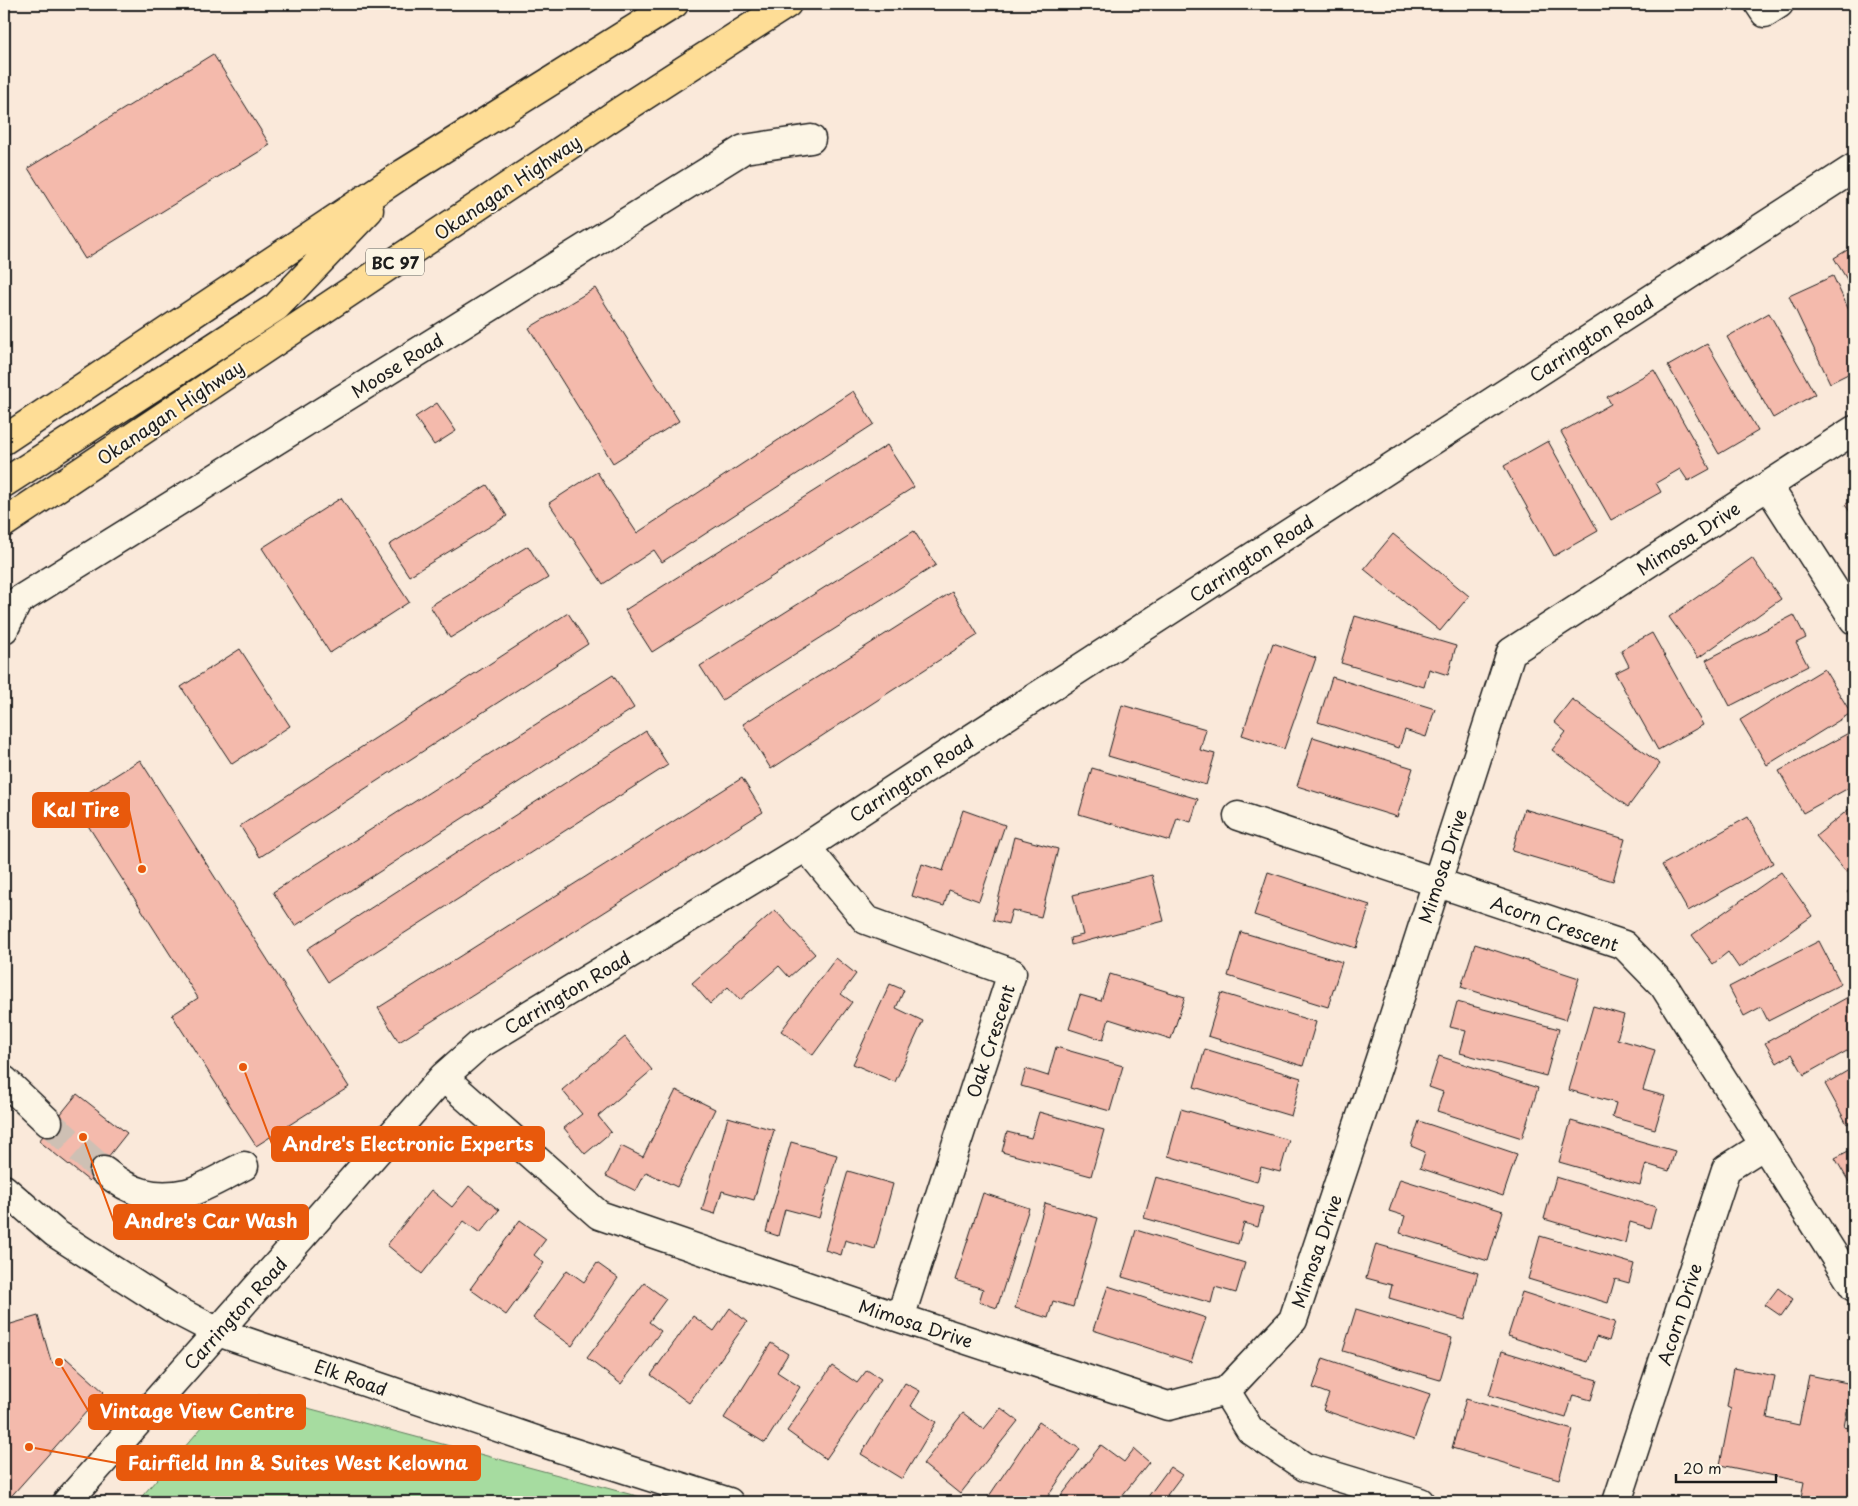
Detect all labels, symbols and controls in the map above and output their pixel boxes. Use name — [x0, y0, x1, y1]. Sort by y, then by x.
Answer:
street label: Okanagan Highway — [428, 128, 586, 246]
road number: BC 97 — [366, 248, 424, 276]
street label: Carrington Road — [1524, 288, 1658, 388]
street label: Moose Road — [346, 326, 448, 404]
street label: Okanagan Highway — [91, 353, 249, 471]
street label: Mimosa Drive — [1631, 494, 1745, 582]
street label: Carrington Road — [1184, 508, 1318, 608]
street label: Carrington Road — [844, 728, 978, 828]
callout: Kal Tire — [33, 793, 129, 827]
text: Kal Tire — [43, 795, 119, 823]
street label: Mimosa Drive — [1411, 805, 1473, 927]
street label: Acorn Crescent — [1487, 888, 1623, 958]
street label: Carrington Road — [499, 944, 635, 1040]
street label: Oak Crescent — [959, 981, 1021, 1101]
callout: Andre's Electronic Experts — [272, 1127, 544, 1161]
text: Andre's Electronic Experts — [282, 1129, 534, 1157]
street label: Mimosa Drive — [1284, 1191, 1348, 1311]
callout: Andre's Car Wash — [114, 1205, 308, 1239]
text: Andre's Car Wash — [124, 1206, 298, 1234]
street label: Carrington Road — [177, 1251, 293, 1375]
street label: Acorn Drive — [1650, 1259, 1708, 1369]
street label: Mimosa Drive — [855, 1292, 977, 1354]
street label: Elk Road — [311, 1352, 391, 1402]
callout: Vintage View Centre — [89, 1395, 305, 1429]
text: Vintage View Centre — [100, 1396, 294, 1424]
callout: Fairfield Inn & Suites West Kelowna — [117, 1446, 480, 1480]
text: Fairfield Inn & Suites West Kelowna — [128, 1448, 468, 1476]
scale bar — [1676, 1451, 1776, 1483]
text: 20 m — [1683, 1456, 1722, 1479]

